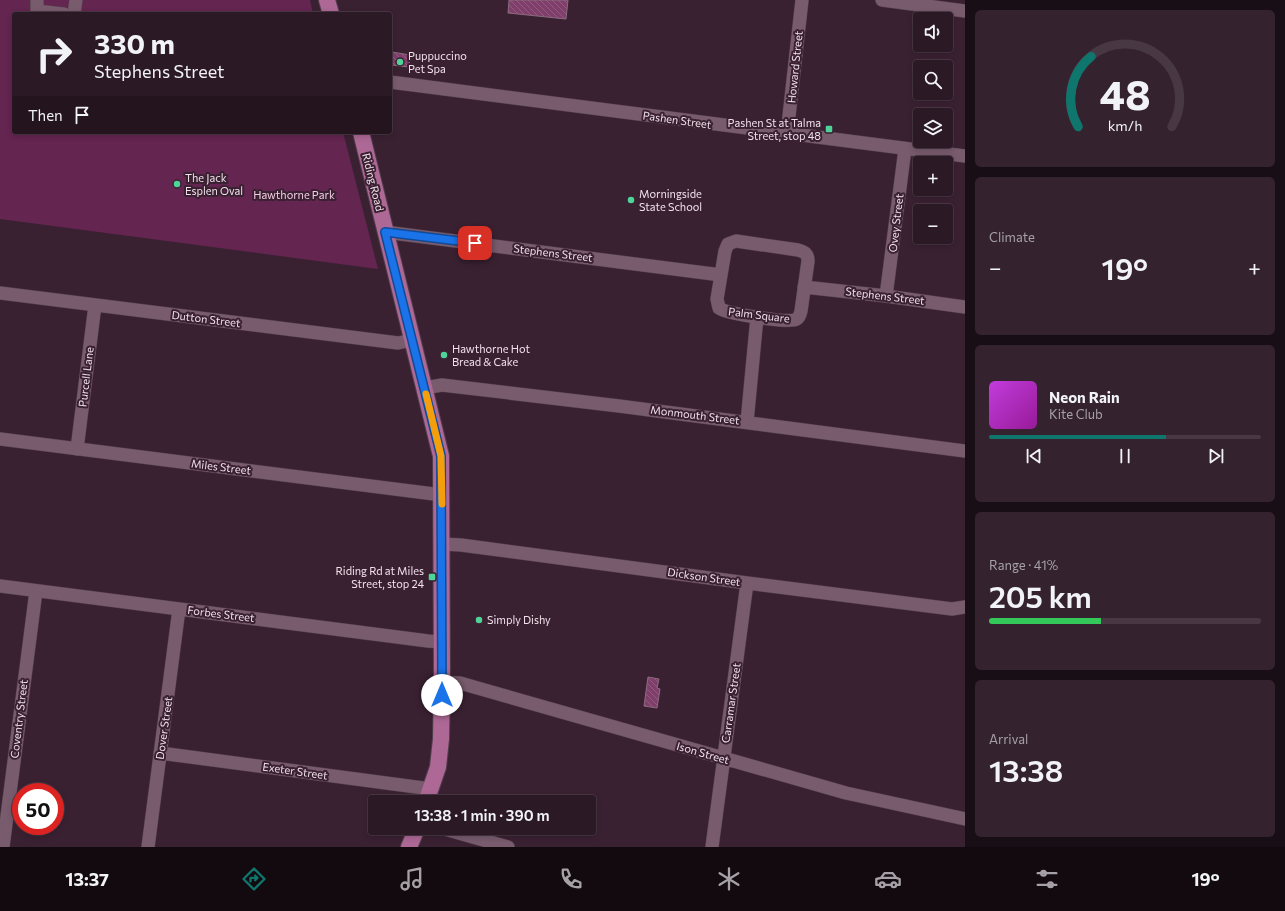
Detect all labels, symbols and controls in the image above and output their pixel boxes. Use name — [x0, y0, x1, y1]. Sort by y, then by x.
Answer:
map controls — [913, 12, 953, 244]
button: sound — [913, 12, 953, 52]
text: 330 m — [94, 26, 175, 60]
icon: right — [28, 28, 80, 80]
street label: Howard Street — [784, 30, 805, 104]
place label: Puppuccino Pet Spa — [408, 49, 467, 75]
marker: Puppuccino Pet Spa — [395, 57, 405, 67]
text: Stephens Street — [94, 60, 224, 82]
button: search — [913, 60, 953, 100]
text: 48 — [1099, 68, 1151, 119]
icon: arrive — [71, 104, 93, 126]
text: Then — [28, 106, 63, 124]
street label: Pashen Street — [642, 108, 713, 131]
button: layers — [913, 108, 953, 148]
text: km/h — [1108, 115, 1142, 133]
place label: Pashen St at Talma Street, stop 48 — [727, 116, 821, 142]
marker: Pashen St at Talma Street, stop 48 — [824, 124, 834, 134]
street label: Riding Road — [360, 151, 387, 212]
button: + — [913, 156, 953, 196]
place label: The Jack Esplen Oval — [185, 171, 243, 197]
marker: The Jack Esplen Oval — [172, 179, 182, 189]
place label: Morningside State School — [639, 187, 702, 213]
park label: Hawthorne Park — [253, 188, 335, 201]
street label: Ovey Street — [885, 192, 906, 253]
marker: Morningside State School — [626, 195, 636, 205]
button: − — [913, 204, 953, 244]
pin — [458, 226, 492, 260]
text: Climate — [989, 229, 1035, 245]
icon: arrive — [464, 232, 486, 254]
street label: Stephens Street — [513, 241, 594, 264]
text: 19° — [1102, 249, 1148, 286]
text: − — [989, 254, 1002, 281]
text: + — [1248, 254, 1261, 281]
street label: Stephens Street — [845, 284, 926, 307]
street label: Palm Square — [728, 304, 791, 325]
street label: Dutton Street — [171, 308, 242, 329]
place label: Hawthorne Hot Bread & Cake — [452, 342, 530, 368]
street label: Purcell Lane — [75, 346, 96, 408]
marker: Hawthorne Hot Bread & Cake — [439, 350, 449, 360]
text: Neon Rain — [1049, 388, 1120, 406]
street label: Monmouth Street — [650, 403, 741, 426]
text: Kite Club — [1049, 406, 1103, 422]
icon: previous — [1023, 445, 1045, 467]
icon: pause — [1114, 445, 1136, 467]
icon: next — [1205, 445, 1227, 467]
street label: Miles Street — [190, 456, 252, 477]
text: Range · 41% — [989, 557, 1058, 573]
place label: Riding Rd at Miles Street, stop 24 — [335, 564, 424, 590]
street label: Dickson Street — [667, 565, 742, 588]
marker: Riding Rd at Miles Street, stop 24 — [427, 572, 437, 582]
text: 205 km — [989, 577, 1092, 614]
street label: Forbes Street — [187, 603, 256, 624]
place label: Simply Dishy — [487, 613, 551, 626]
marker: Simply Dishy — [474, 615, 484, 625]
street label: Carramar Street — [718, 662, 743, 744]
position arrow — [421, 674, 463, 716]
street label: Coventry Street — [7, 678, 30, 759]
street label: Dover Street — [153, 695, 174, 760]
text: Arrival — [989, 731, 1028, 747]
street label: Ison Street — [675, 739, 731, 766]
text: 13:38 — [989, 751, 1063, 788]
street label: Exeter Street — [262, 759, 329, 782]
speed limit sign: 50 — [12, 783, 64, 835]
text: 13:38 · 1 min · 390 m — [414, 806, 550, 824]
icon: directions — [240, 865, 268, 893]
icon: music — [398, 865, 426, 893]
icon: phone — [557, 865, 585, 893]
icon: climate — [715, 865, 743, 893]
icon: car — [874, 865, 902, 893]
icon: filters — [1033, 865, 1061, 893]
text: 13:37 — [65, 868, 109, 890]
text: 19° — [1191, 868, 1220, 890]

